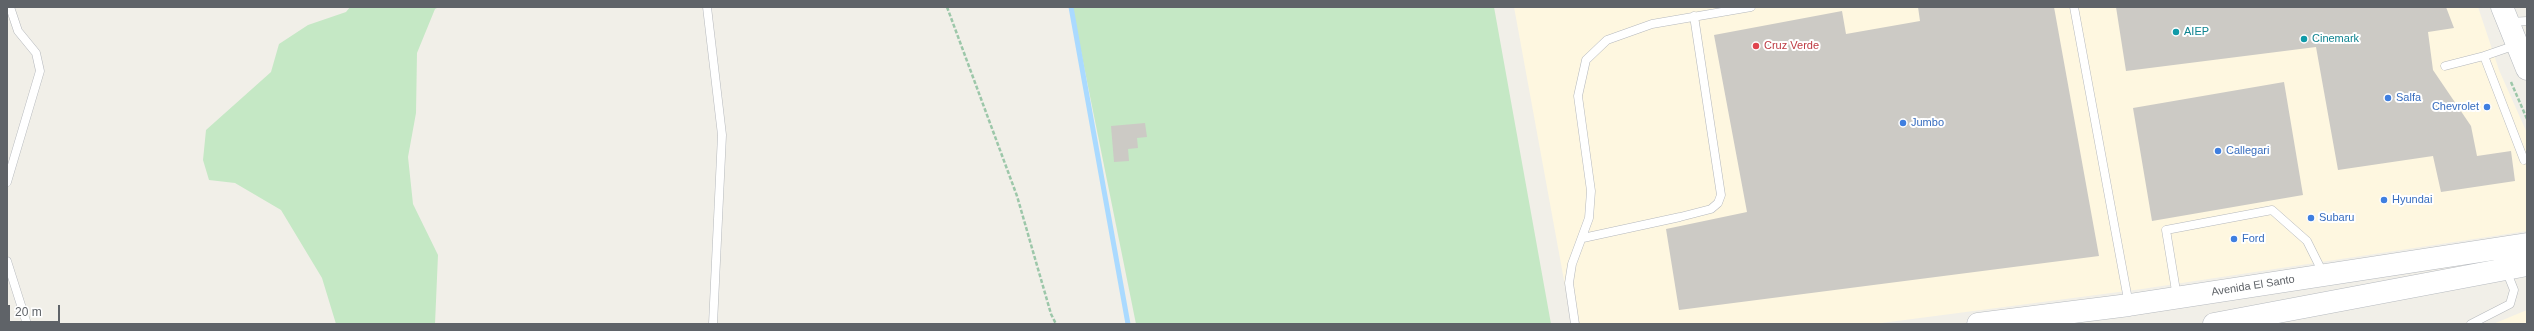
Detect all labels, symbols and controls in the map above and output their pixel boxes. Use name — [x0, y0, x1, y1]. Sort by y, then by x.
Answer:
place label: AIEP — [2184, 25, 2209, 39]
marker: AIEP — [2171, 27, 2181, 37]
place label: Cinemark — [2312, 32, 2359, 46]
marker: Cinemark — [2299, 34, 2309, 44]
place label: Cruz Verde — [1764, 39, 1819, 53]
marker: Cruz Verde — [1751, 41, 1761, 51]
place label: Salfa — [2396, 91, 2421, 105]
marker: Salfa — [2383, 93, 2393, 103]
place label: Chevrolet — [2432, 100, 2479, 114]
marker: Chevrolet — [2482, 102, 2492, 112]
place label: Jumbo — [1911, 116, 1944, 130]
marker: Jumbo — [1898, 118, 1908, 128]
place label: Callegari — [2226, 144, 2269, 158]
marker: Callegari — [2213, 146, 2223, 156]
place label: Hyundai — [2392, 193, 2432, 207]
marker: Hyundai — [2379, 195, 2389, 205]
place label: Subaru — [2319, 211, 2354, 225]
marker: Subaru — [2306, 213, 2316, 223]
place label: Ford — [2242, 232, 2265, 246]
marker: Ford — [2229, 234, 2239, 244]
street label: Avenida El Santo — [2210, 273, 2296, 299]
scale bar — [10, 297, 62, 323]
text: 20 m — [15, 305, 42, 319]

